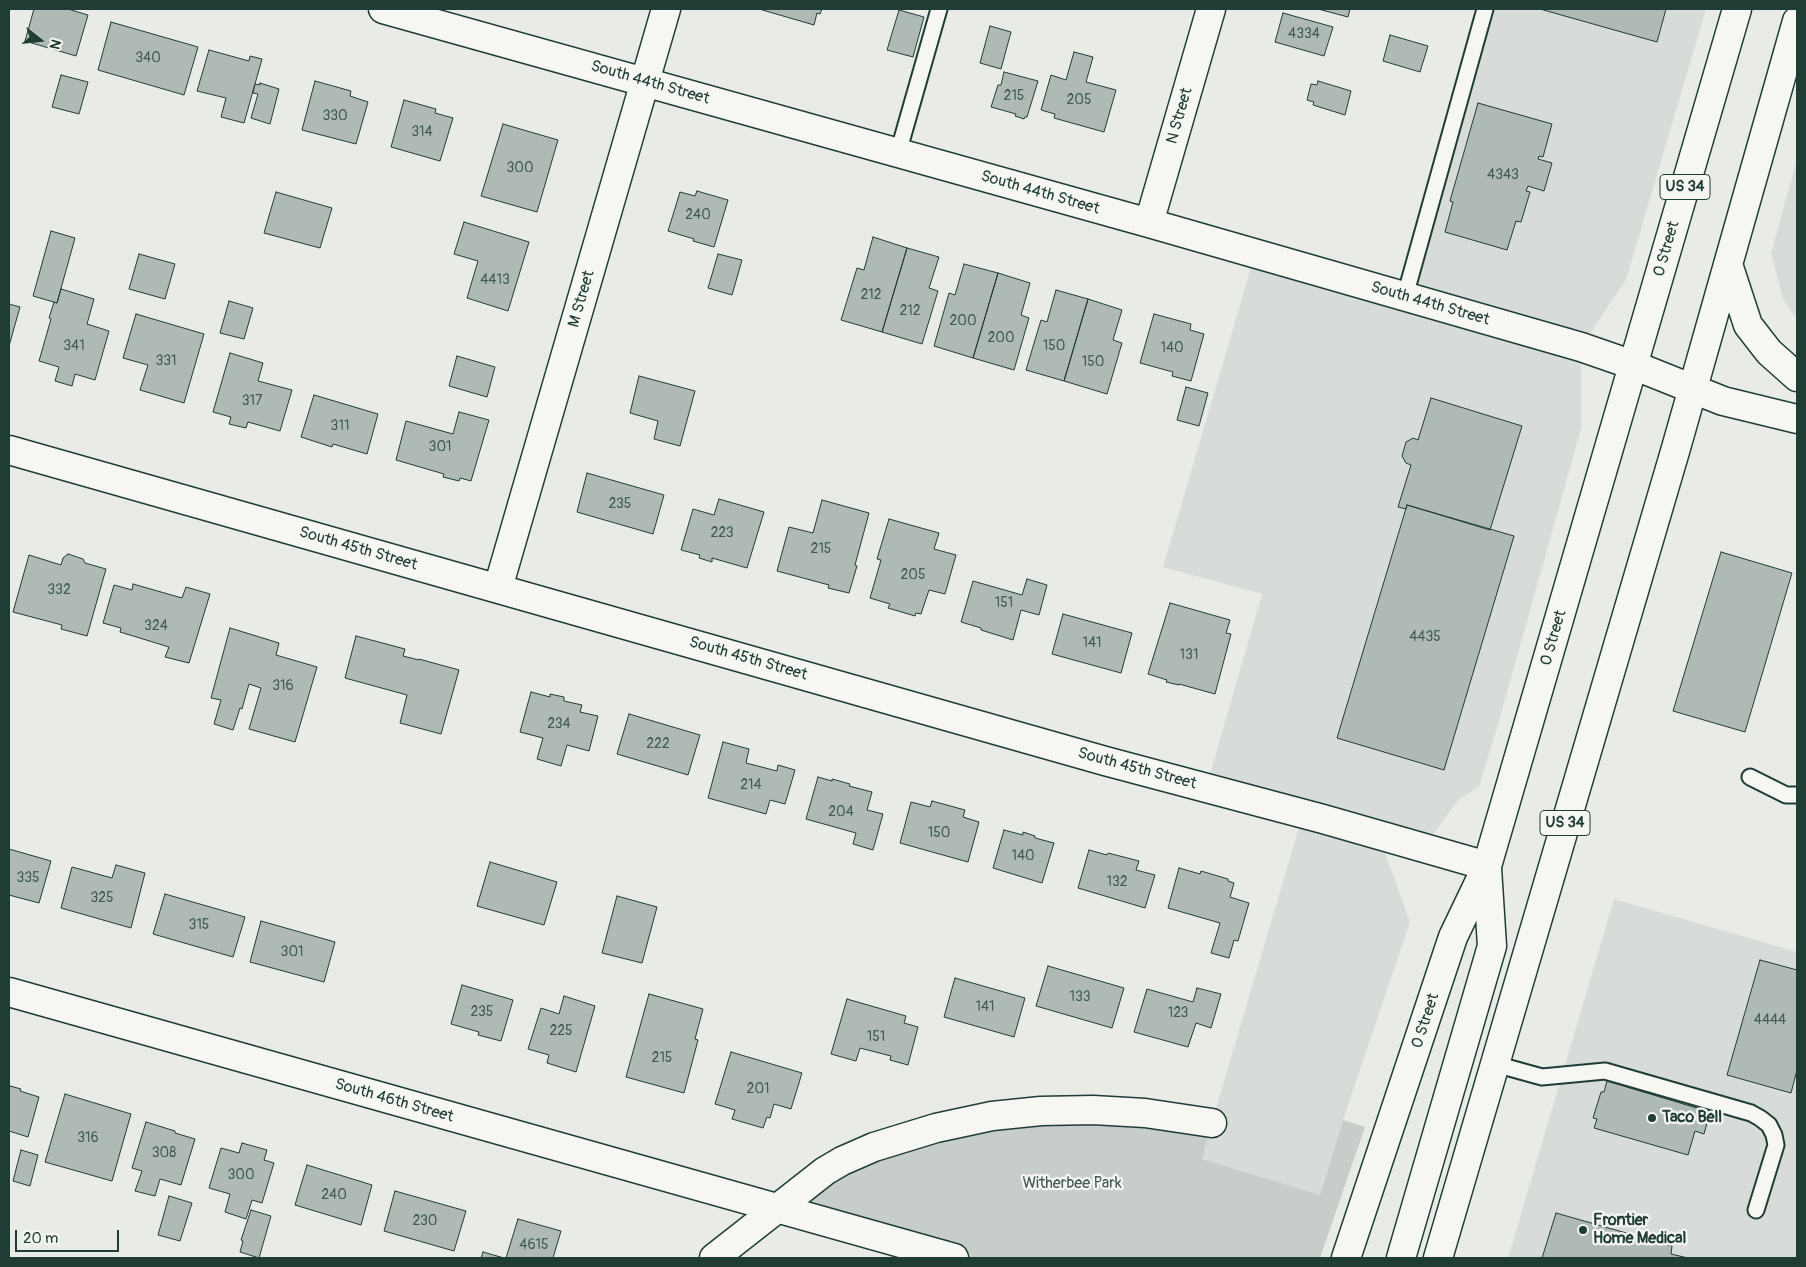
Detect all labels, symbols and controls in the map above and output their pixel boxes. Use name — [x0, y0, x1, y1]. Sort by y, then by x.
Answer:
north arrow — [15, 15, 65, 65]
house number: 4334 — [1288, 26, 1320, 42]
text: N — [45, 37, 64, 51]
house number: 340 — [135, 50, 161, 66]
street label: South 44th Street — [588, 57, 712, 109]
street label: N Street — [1163, 86, 1197, 146]
house number: 215 — [1004, 88, 1024, 104]
house number: 205 — [1067, 92, 1091, 108]
house number: 330 — [322, 108, 348, 124]
house number: 314 — [411, 124, 433, 140]
house number: 300 — [507, 160, 533, 176]
street label: South 44th Street — [978, 167, 1102, 219]
house number: 4343 — [1487, 167, 1519, 183]
road number: US 34 — [1660, 174, 1710, 200]
house number: 240 — [685, 207, 711, 223]
street label: O Street — [1650, 219, 1684, 279]
street label: M Street — [565, 268, 599, 330]
house number: 4413 — [480, 272, 510, 288]
street label: South 44th Street — [1368, 278, 1492, 330]
house number: 212 — [860, 287, 882, 303]
house number: 212 — [899, 303, 921, 319]
house number: 200 — [950, 313, 976, 329]
house number: 200 — [988, 330, 1014, 346]
house number: 341 — [63, 338, 85, 354]
house number: 150 — [1043, 338, 1065, 354]
house number: 140 — [1160, 340, 1184, 356]
house number: 331 — [155, 353, 177, 369]
house number: 150 — [1082, 354, 1104, 370]
house number: 317 — [242, 393, 262, 409]
house number: 311 — [331, 418, 349, 434]
house number: 301 — [429, 439, 451, 455]
house number: 235 — [609, 496, 631, 512]
street label: South 45th Street — [297, 523, 419, 575]
house number: 223 — [710, 525, 734, 541]
house number: 215 — [811, 541, 831, 557]
house number: 205 — [901, 567, 925, 583]
house number: 332 — [47, 582, 71, 598]
house number: 151 — [995, 595, 1013, 611]
street label: O Street — [1537, 608, 1571, 668]
house number: 324 — [144, 618, 168, 634]
house number: 4435 — [1409, 629, 1441, 645]
street label: South 45th Street — [687, 633, 809, 685]
house number: 141 — [1082, 635, 1102, 651]
house number: 131 — [1180, 647, 1198, 663]
house number: 316 — [272, 678, 294, 694]
house number: 234 — [547, 716, 571, 732]
house number: 222 — [646, 736, 670, 752]
street label: South 45th Street — [1076, 744, 1198, 794]
house number: 214 — [740, 777, 762, 793]
house number: 204 — [828, 804, 854, 820]
road number: US 34 — [1540, 810, 1590, 836]
house number: 150 — [928, 825, 950, 841]
house number: 140 — [1011, 848, 1035, 864]
house number: 335 — [16, 870, 40, 886]
house number: 132 — [1106, 874, 1128, 890]
house number: 325 — [90, 890, 114, 906]
house number: 315 — [189, 917, 209, 933]
house number: 301 — [281, 944, 303, 960]
house number: 133 — [1069, 989, 1091, 1005]
street label: O Street — [1408, 991, 1444, 1051]
house number: 141 — [975, 999, 995, 1015]
house number: 235 — [471, 1004, 493, 1020]
house number: 123 — [1168, 1005, 1188, 1021]
house number: 4444 — [1754, 1012, 1786, 1028]
house number: 225 — [549, 1023, 573, 1039]
house number: 151 — [867, 1029, 885, 1045]
house number: 215 — [652, 1050, 672, 1066]
street label: South 46th Street — [332, 1075, 456, 1127]
house number: 201 — [747, 1081, 769, 1097]
place label: Taco Bell — [1662, 1108, 1722, 1128]
marker: Taco Bell — [1646, 1112, 1658, 1124]
house number: 316 — [77, 1130, 99, 1146]
house number: 308 — [152, 1145, 176, 1161]
house number: 300 — [228, 1167, 254, 1183]
park label: Witherbee Park — [1022, 1174, 1122, 1194]
house number: 240 — [321, 1187, 347, 1203]
place label: Frontier Home Medical — [1593, 1211, 1686, 1249]
house number: 230 — [413, 1213, 437, 1229]
scale bar — [18, 1220, 121, 1252]
marker: Frontier Home Medical — [1577, 1224, 1589, 1236]
text: 20 m — [23, 1229, 58, 1248]
house number: 4615 — [519, 1237, 549, 1253]

